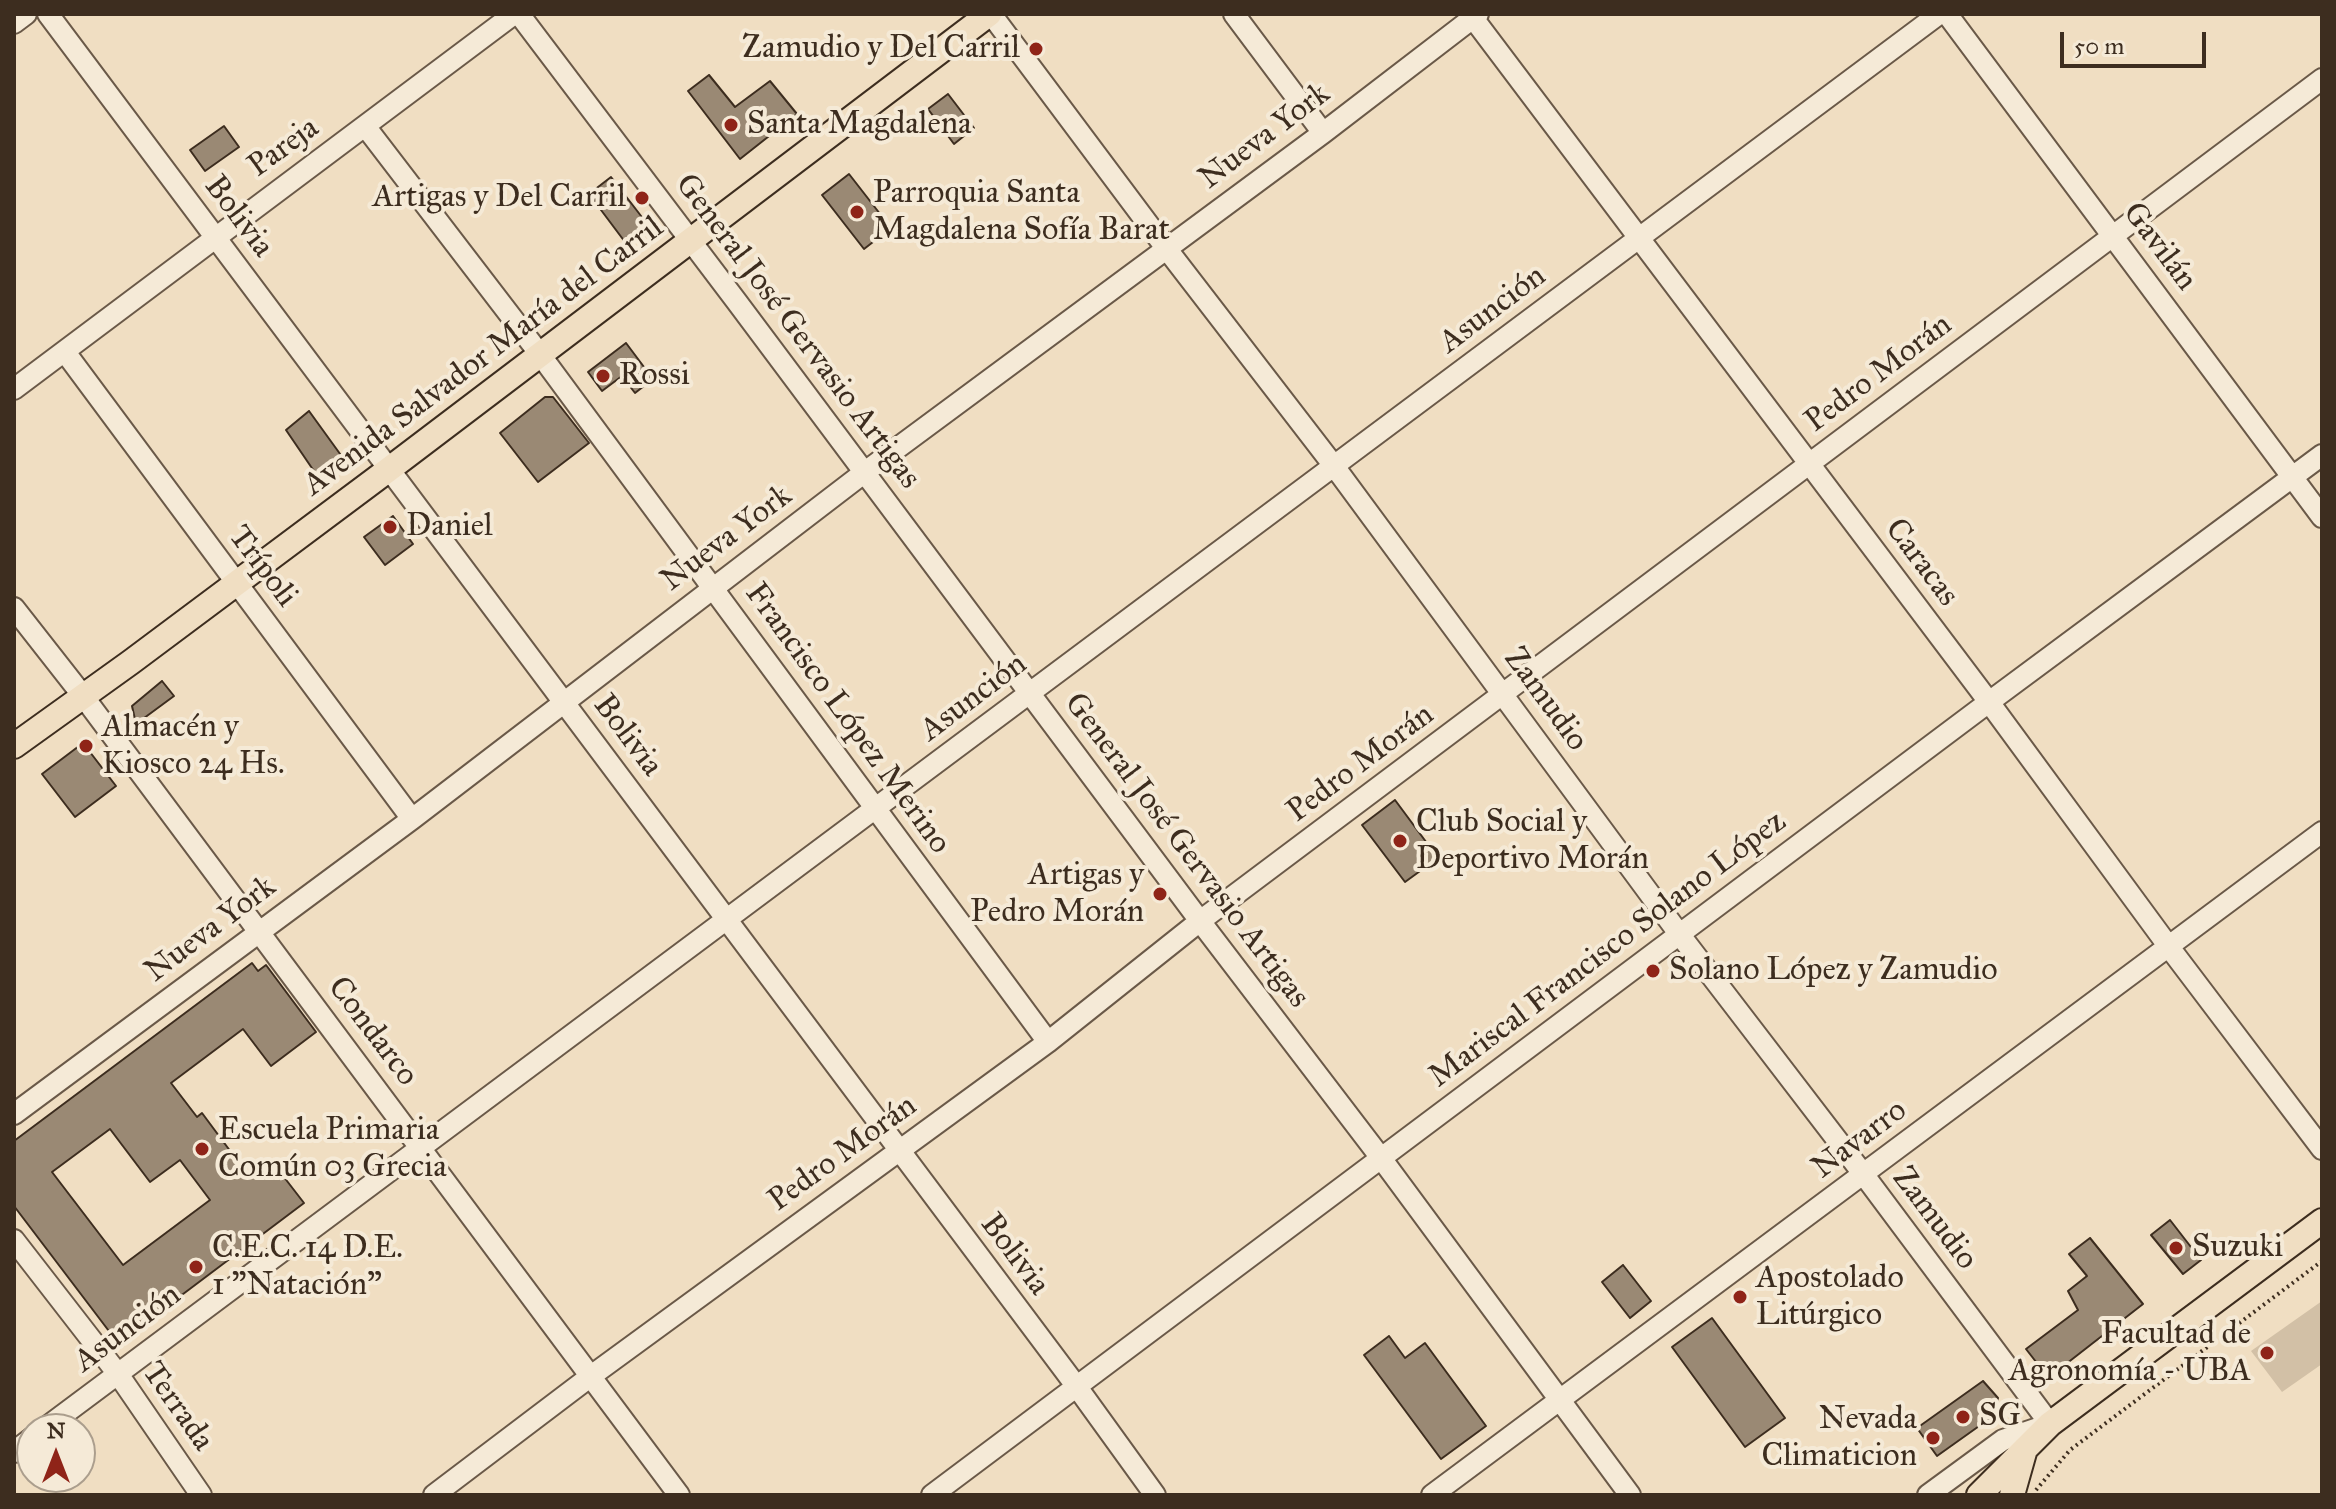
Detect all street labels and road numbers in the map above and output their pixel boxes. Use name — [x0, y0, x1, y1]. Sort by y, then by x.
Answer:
street label: Nueva York — [1192, 75, 1338, 199]
street label: Pareja — [241, 110, 327, 186]
street label: General José Gervasio Artigas — [666, 167, 928, 497]
street label: Bolivia — [195, 169, 281, 265]
street label: Gavilán — [2113, 195, 2205, 299]
street label: Avenida Salvador María del Carril — [296, 209, 672, 505]
street label: Asunción — [1432, 258, 1554, 362]
street label: Pedro Morán — [1798, 306, 1960, 442]
street label: Nueva York — [654, 477, 800, 601]
street label: Caracas — [1876, 512, 1966, 614]
street label: Trípoli — [219, 519, 305, 615]
street label: Francisco López Merino — [736, 576, 958, 862]
street label: Zamudio — [1495, 641, 1595, 759]
street label: Asunción — [913, 646, 1035, 750]
street label: General José Gervasio Artigas — [1055, 686, 1317, 1016]
street label: Bolivia — [584, 688, 670, 784]
street label: Pedro Morán — [1280, 696, 1442, 832]
street label: Mariscal Francisco Solano López — [1422, 803, 1794, 1097]
street label: Nueva York — [138, 868, 284, 992]
street label: Condarco — [319, 970, 425, 1094]
street label: Pedro Morán — [761, 1087, 925, 1221]
street label: Navarro — [1805, 1092, 1915, 1188]
street label: Zamudio — [1883, 1160, 1985, 1278]
street label: Bolivia — [971, 1207, 1057, 1303]
street label: Asunción — [67, 1277, 189, 1381]
street label: Terrada — [133, 1355, 221, 1459]

